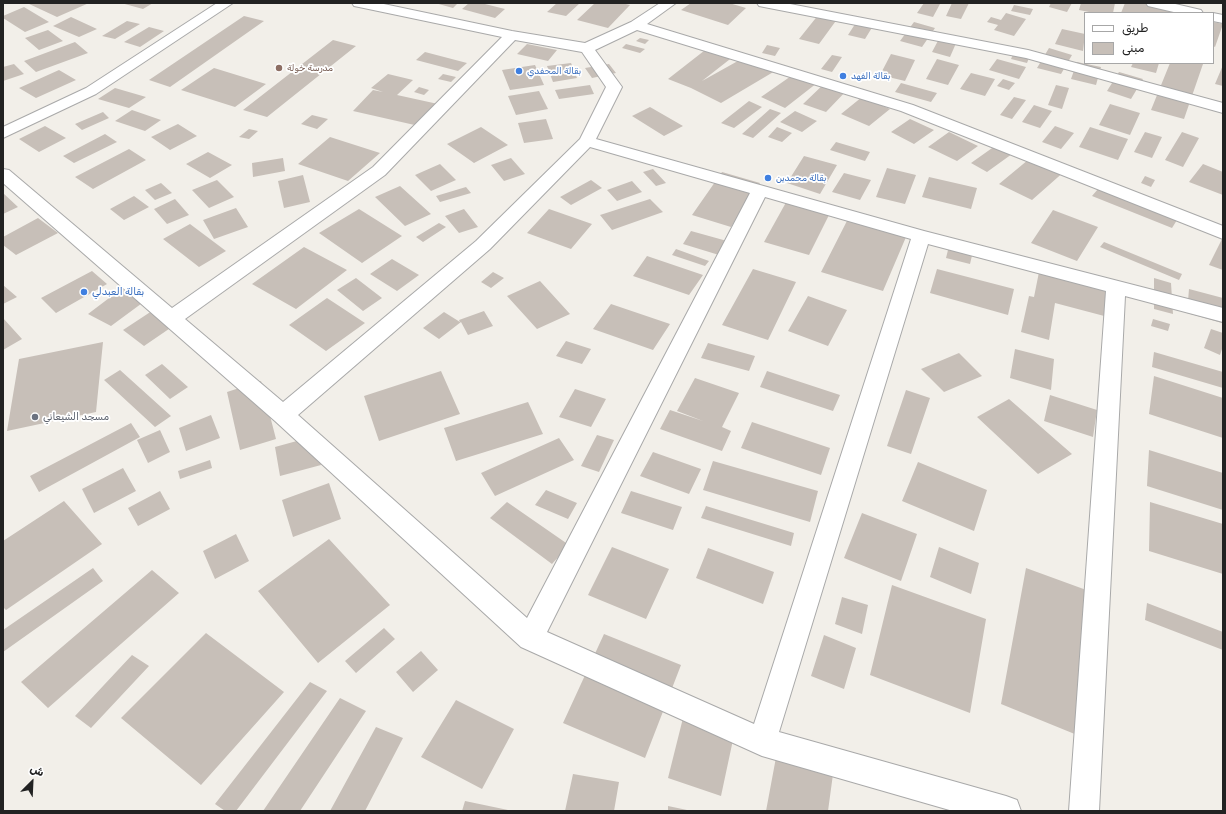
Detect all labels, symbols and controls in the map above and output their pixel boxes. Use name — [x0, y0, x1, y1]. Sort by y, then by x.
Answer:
legend — [1084, 12, 1214, 64]
text: طريق — [1122, 21, 1148, 35]
text: مبنى — [1122, 41, 1144, 55]
marker: مدرسة خولة — [274, 63, 284, 73]
place label: مدرسة خولة — [287, 63, 333, 73]
marker: بقالة المحفدي — [514, 66, 524, 76]
place label: بقالة المحفدي — [527, 66, 581, 76]
marker: بقالة الفهد — [838, 71, 848, 81]
place label: بقالة الفهد — [851, 71, 890, 81]
marker: بقالة محمدين — [763, 173, 773, 183]
place label: بقالة محمدين — [776, 173, 826, 183]
place label: بقالة العبدلي — [92, 286, 144, 298]
marker: بقالة العبدلي — [79, 287, 89, 297]
place label: مسجد الشيعاني — [43, 411, 109, 423]
marker: مسجد الشيعاني — [30, 412, 40, 422]
north arrow — [12, 762, 52, 802]
text: ش — [28, 762, 46, 779]

